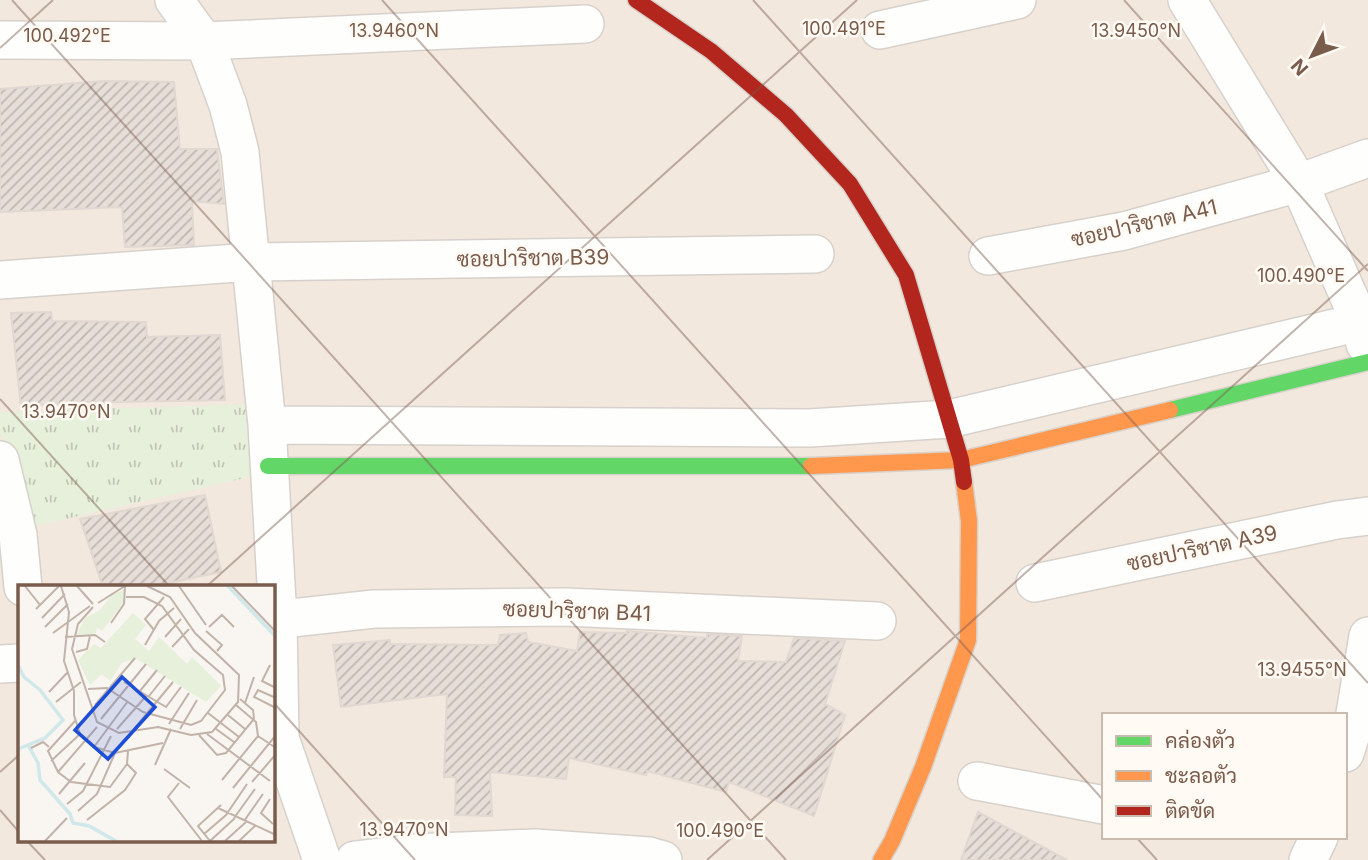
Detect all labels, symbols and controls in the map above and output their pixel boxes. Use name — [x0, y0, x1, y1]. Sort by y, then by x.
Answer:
text: 100.491°E — [802, 18, 886, 39]
text: 13.9460°N — [349, 20, 439, 41]
text: 13.9450°N — [1091, 20, 1181, 41]
north arrow — [1277, 21, 1347, 91]
text: 100.492°E — [23, 25, 111, 46]
text: N — [1286, 54, 1313, 80]
street label: ซอยปาริชาต A41 — [1069, 194, 1219, 252]
street label: ซอยปาริชาต B39 — [456, 244, 610, 272]
text: 100.490°E — [1257, 265, 1345, 286]
text: 13.9470°N — [22, 401, 110, 422]
street label: ซอยปาริชาต A39 — [1124, 520, 1280, 576]
inset map — [18, 585, 275, 842]
street label: ซอยปาริชาต B41 — [502, 596, 652, 626]
text: 13.9455°N — [1257, 659, 1347, 680]
legend — [1102, 713, 1347, 839]
text: คล่องตัว — [1165, 728, 1235, 753]
text: ชะลอตัว — [1165, 763, 1237, 788]
text: ติดขัด — [1165, 798, 1215, 823]
text: 13.9470°N — [360, 819, 448, 840]
text: 100.490°E — [676, 820, 764, 841]

